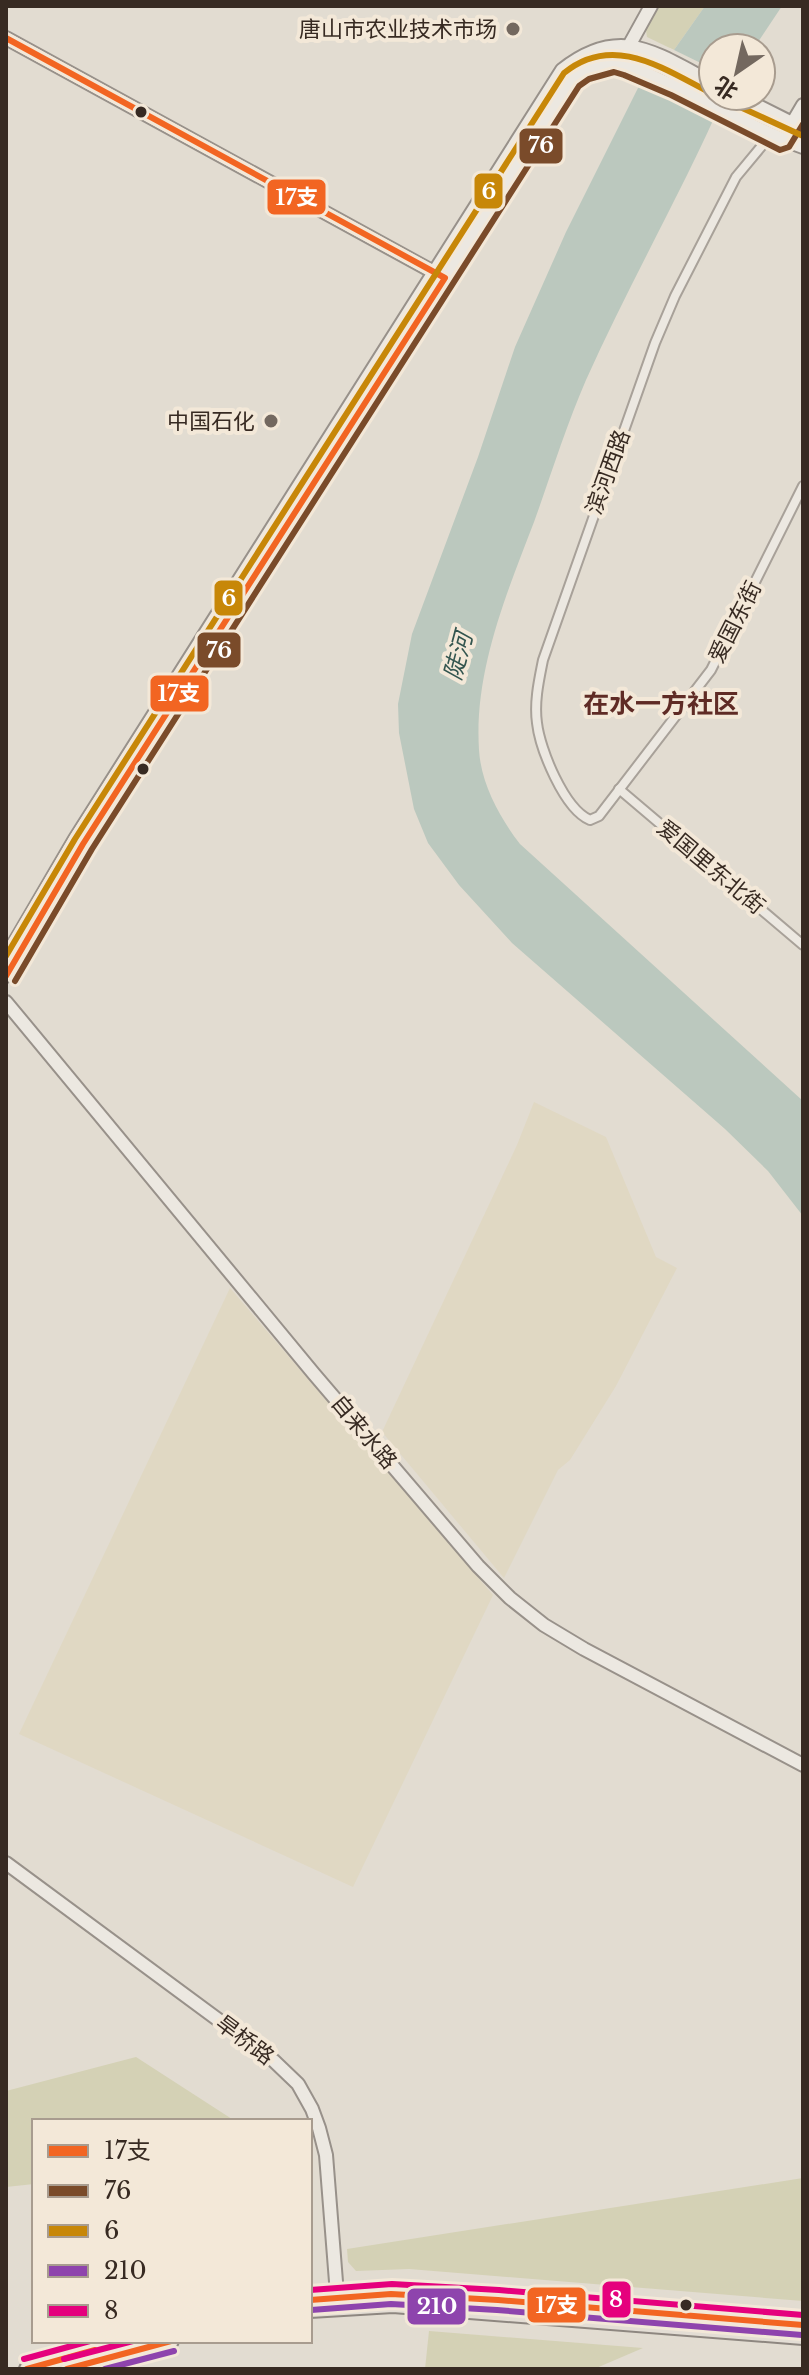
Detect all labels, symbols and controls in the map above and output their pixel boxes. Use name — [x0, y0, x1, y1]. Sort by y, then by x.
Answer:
place label: 唐山市农业技术市场 — [299, 16, 497, 43]
marker: 唐山市农业技术市场 — [504, 20, 522, 38]
north arrow — [697, 32, 777, 112]
text: 北 — [709, 71, 743, 106]
unlabelled marker — [133, 104, 149, 120]
line badge: 76 — [518, 127, 564, 165]
text: 76 — [528, 132, 554, 159]
line badge: 6 — [473, 172, 504, 210]
line badge: 17支 — [266, 178, 327, 216]
text: 6 — [482, 178, 496, 205]
text: 17支 — [276, 184, 318, 211]
place label: 中国石化 — [167, 408, 255, 435]
marker: 中国石化 — [262, 412, 280, 430]
street label: 滨河西路 — [580, 426, 636, 518]
street label: 爱国东街 — [703, 577, 767, 667]
line badge: 6 — [213, 579, 244, 617]
text: 6 — [222, 585, 236, 612]
water label: 陡河 — [438, 625, 479, 683]
line badge: 76 — [196, 631, 242, 669]
text: 76 — [206, 637, 232, 664]
line badge: 17支 — [149, 674, 210, 713]
text: 17支 — [158, 680, 200, 707]
district label: 在水一方社区 — [583, 688, 739, 720]
unlabelled marker — [135, 761, 151, 777]
street label: 爱国里东北街 — [652, 814, 770, 920]
street label: 自来水路 — [325, 1390, 403, 1474]
street label: 旱桥路 — [211, 2009, 279, 2071]
legend — [32, 2119, 312, 2343]
text: 17支 — [104, 2136, 151, 2165]
text: 76 — [104, 2176, 131, 2205]
text: 6 — [104, 2216, 119, 2245]
text: 210 — [104, 2256, 147, 2285]
line badge: 8 — [601, 2280, 632, 2319]
line badge: 17支 — [526, 2286, 587, 2324]
text: 8 — [609, 2286, 623, 2313]
line badge: 210 — [406, 2287, 467, 2326]
text: 17支 — [536, 2292, 578, 2319]
text: 210 — [417, 2293, 457, 2320]
text: 8 — [104, 2296, 119, 2325]
unlabelled marker — [678, 2297, 694, 2313]

